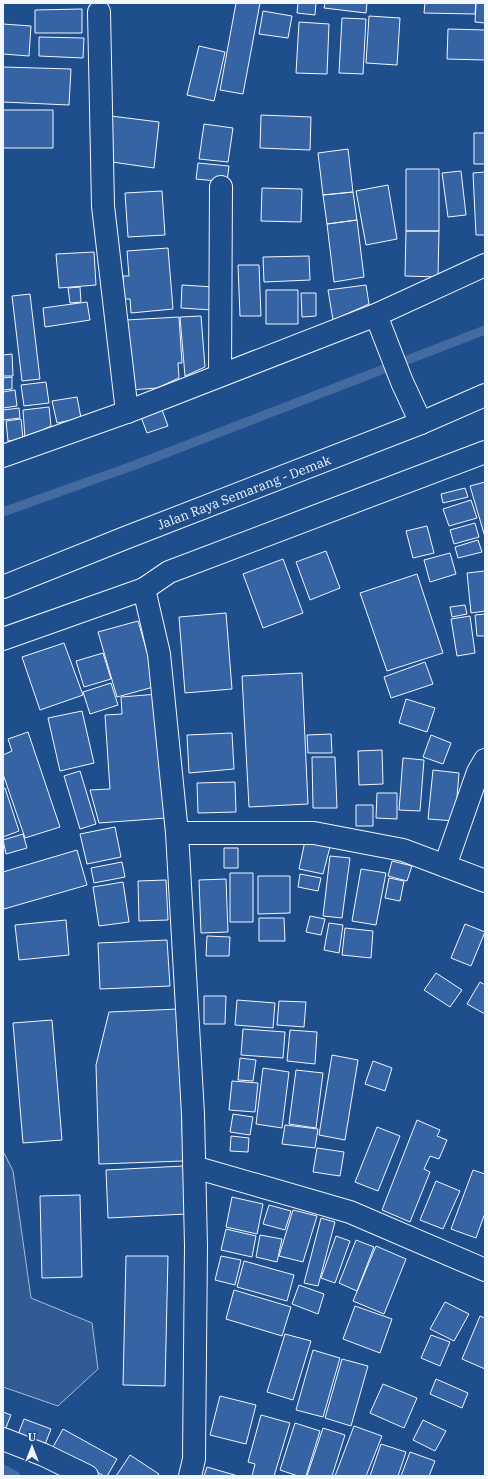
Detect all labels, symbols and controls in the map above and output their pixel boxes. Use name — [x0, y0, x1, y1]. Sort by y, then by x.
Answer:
street label: Jalan Raya Semarang - Demak — [155, 451, 334, 533]
north arrow — [12, 1427, 52, 1467]
text: U — [28, 1430, 37, 1444]

